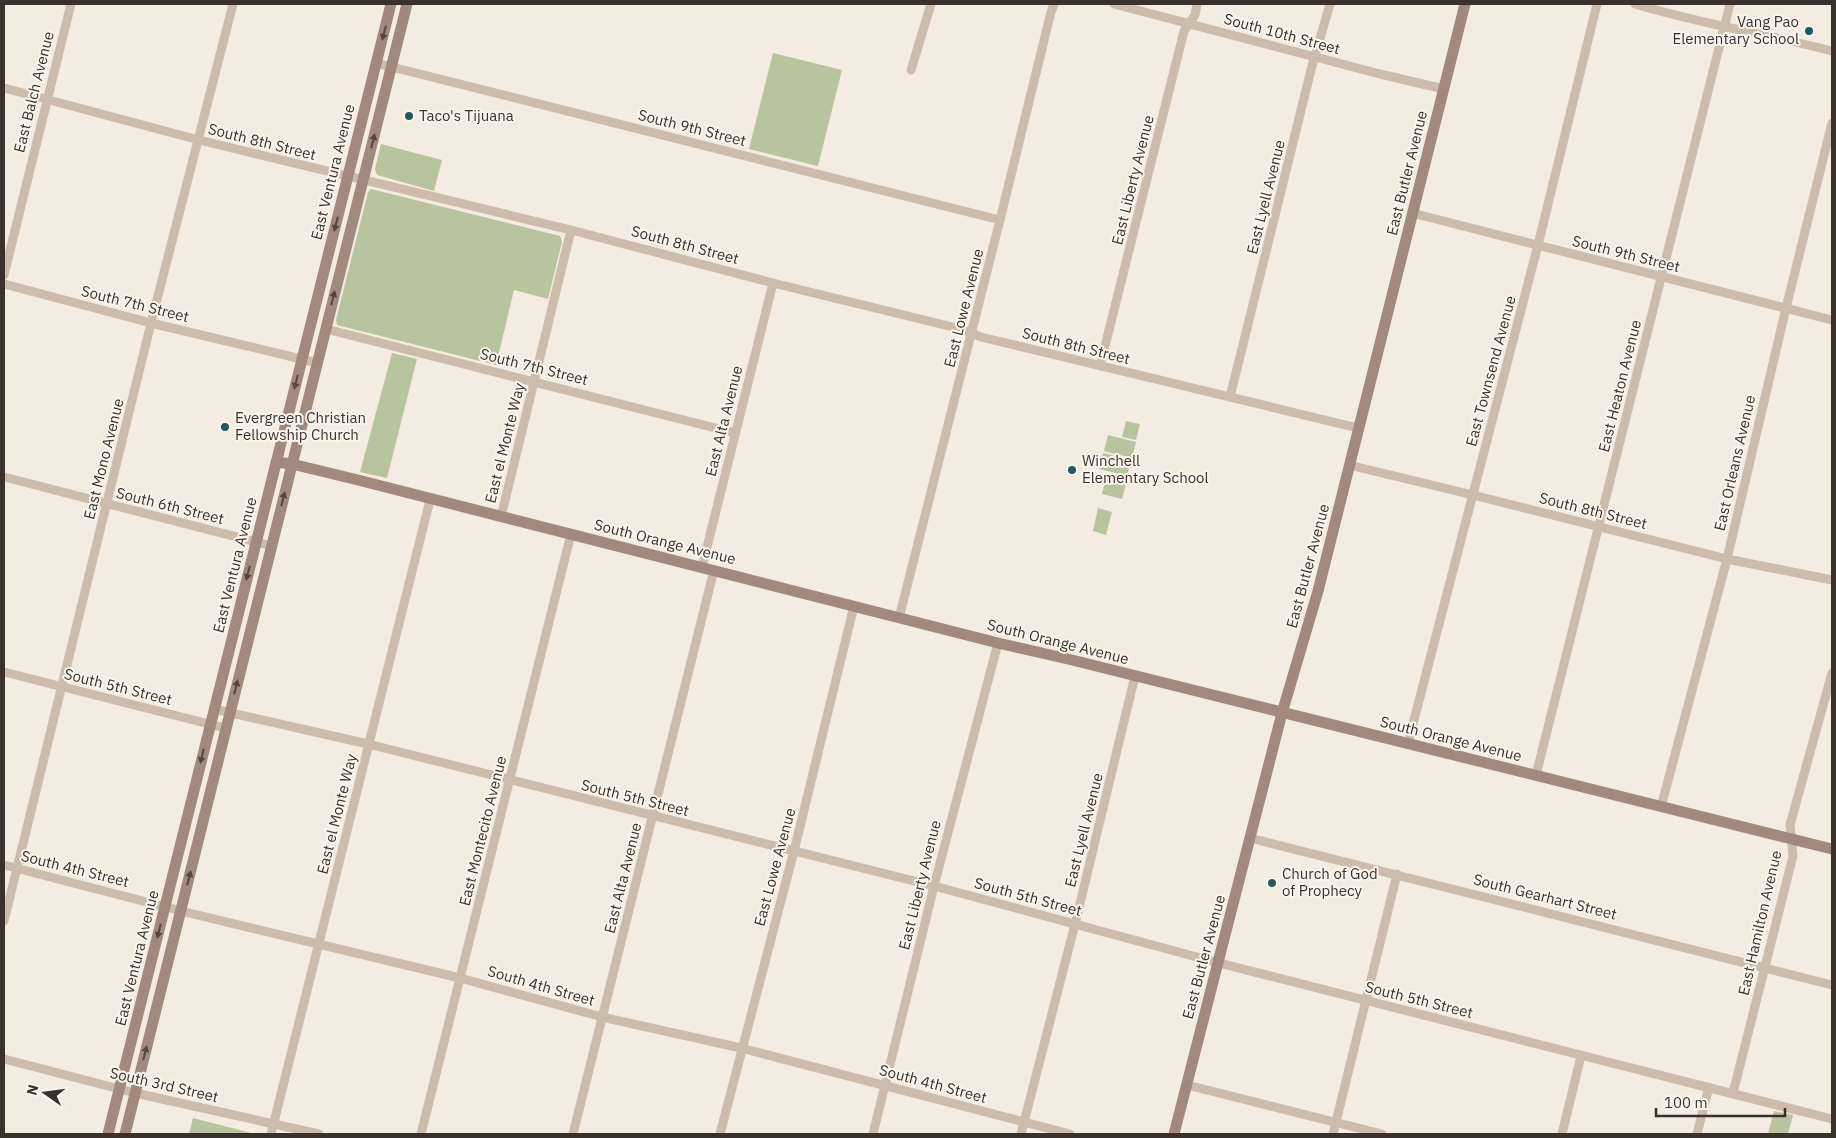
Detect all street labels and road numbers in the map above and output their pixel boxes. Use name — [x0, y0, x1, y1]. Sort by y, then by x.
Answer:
street label: South 10th Street — [1222, 9, 1342, 58]
street label: East Balch Avenue — [9, 29, 58, 155]
street label: East Ventura Avenue — [306, 102, 359, 242]
street label: South 9th Street — [636, 105, 748, 150]
street label: East Butler Avenue — [1382, 109, 1431, 237]
street label: East Liberty Avenue — [1107, 113, 1158, 247]
street label: South 8th Street — [206, 119, 318, 164]
street label: East Lyell Avenue — [1242, 138, 1289, 256]
street label: South 8th Street — [629, 221, 741, 268]
street label: South 9th Street — [1570, 231, 1682, 276]
street label: East Lowe Avenue — [940, 247, 987, 369]
street label: South 7th Street — [79, 281, 191, 326]
street label: East Townsend Avenue — [1461, 293, 1520, 448]
street label: East Heaton Avenue — [1594, 318, 1645, 454]
street label: South 8th Street — [1020, 323, 1132, 368]
street label: South 7th Street — [478, 344, 590, 389]
street label: East Alta Avenue — [701, 364, 746, 478]
street label: East el Monte Way — [480, 380, 529, 505]
street label: East Orleans Avenue — [1710, 393, 1759, 533]
street label: East Mono Avenue — [79, 396, 128, 521]
street label: South 6th Street — [114, 483, 226, 528]
street label: South 8th Street — [1537, 488, 1649, 533]
street label: East Ventura Avenue — [208, 495, 261, 635]
street label: East Butler Avenue — [1282, 502, 1333, 630]
street label: South Orange Avenue — [592, 515, 738, 568]
street label: South Orange Avenue — [985, 615, 1131, 668]
street label: South 5th Street — [62, 664, 174, 709]
street label: South Orange Avenue — [1378, 712, 1524, 765]
street label: East el Monte Way — [312, 751, 361, 876]
street label: East Montecito Avenue — [455, 754, 510, 908]
street label: East Lyell Avenue — [1060, 771, 1107, 889]
street label: South 5th Street — [579, 775, 691, 820]
street label: East Lowe Avenue — [750, 806, 799, 928]
street label: East Liberty Avenue — [894, 818, 945, 952]
street label: East Alta Avenue — [600, 821, 645, 935]
street label: South 4th Street — [19, 846, 131, 891]
street label: East Hamilton Avenue — [1734, 849, 1785, 997]
street label: South Gearhart Street — [1471, 869, 1619, 924]
street label: South 5th Street — [972, 873, 1084, 920]
street label: East Ventura Avenue — [110, 888, 163, 1028]
street label: East Butler Avenue — [1178, 893, 1229, 1021]
street label: South 4th Street — [485, 961, 597, 1010]
street label: South 5th Street — [1363, 977, 1475, 1022]
street label: South 4th Street — [877, 1060, 989, 1107]
street label: South 3rd Street — [108, 1063, 220, 1106]

